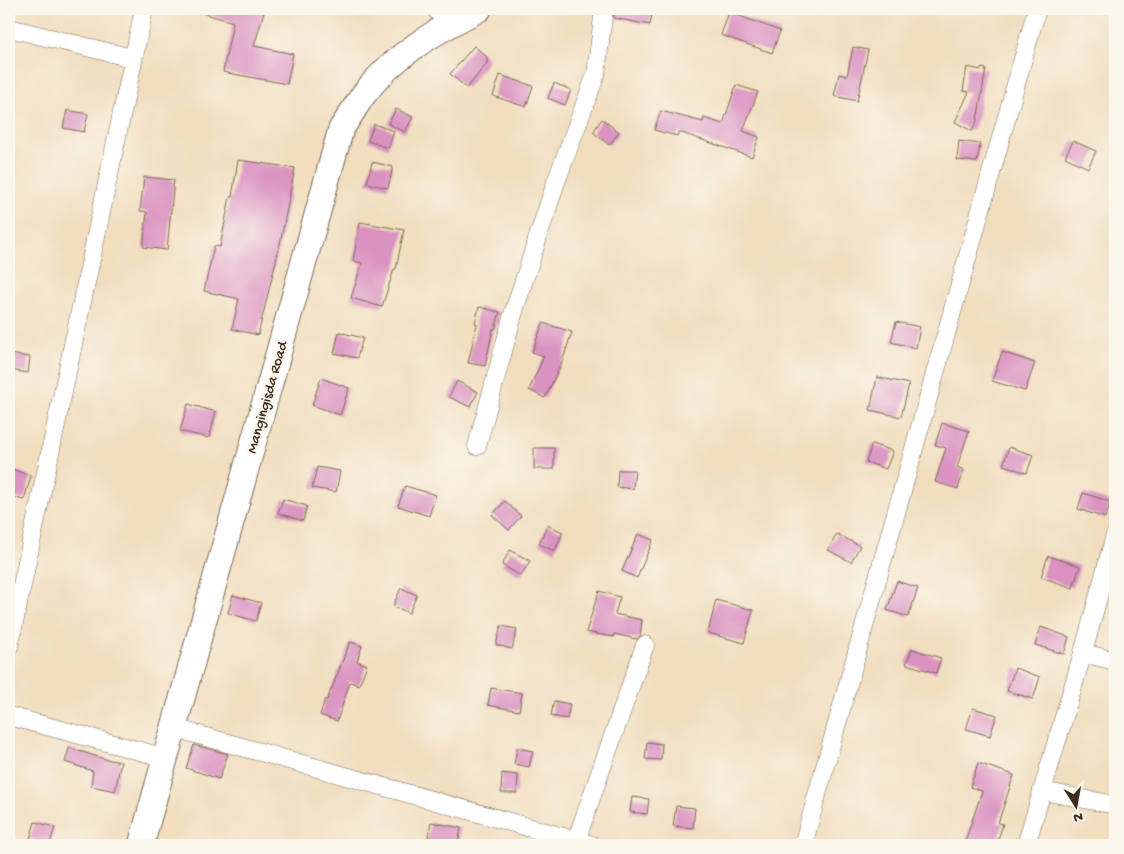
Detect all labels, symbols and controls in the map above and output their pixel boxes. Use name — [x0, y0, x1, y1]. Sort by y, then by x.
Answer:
street label: Mangingisda Road — [243, 338, 293, 456]
north arrow — [1052, 782, 1102, 832]
text: N — [1072, 807, 1084, 826]

